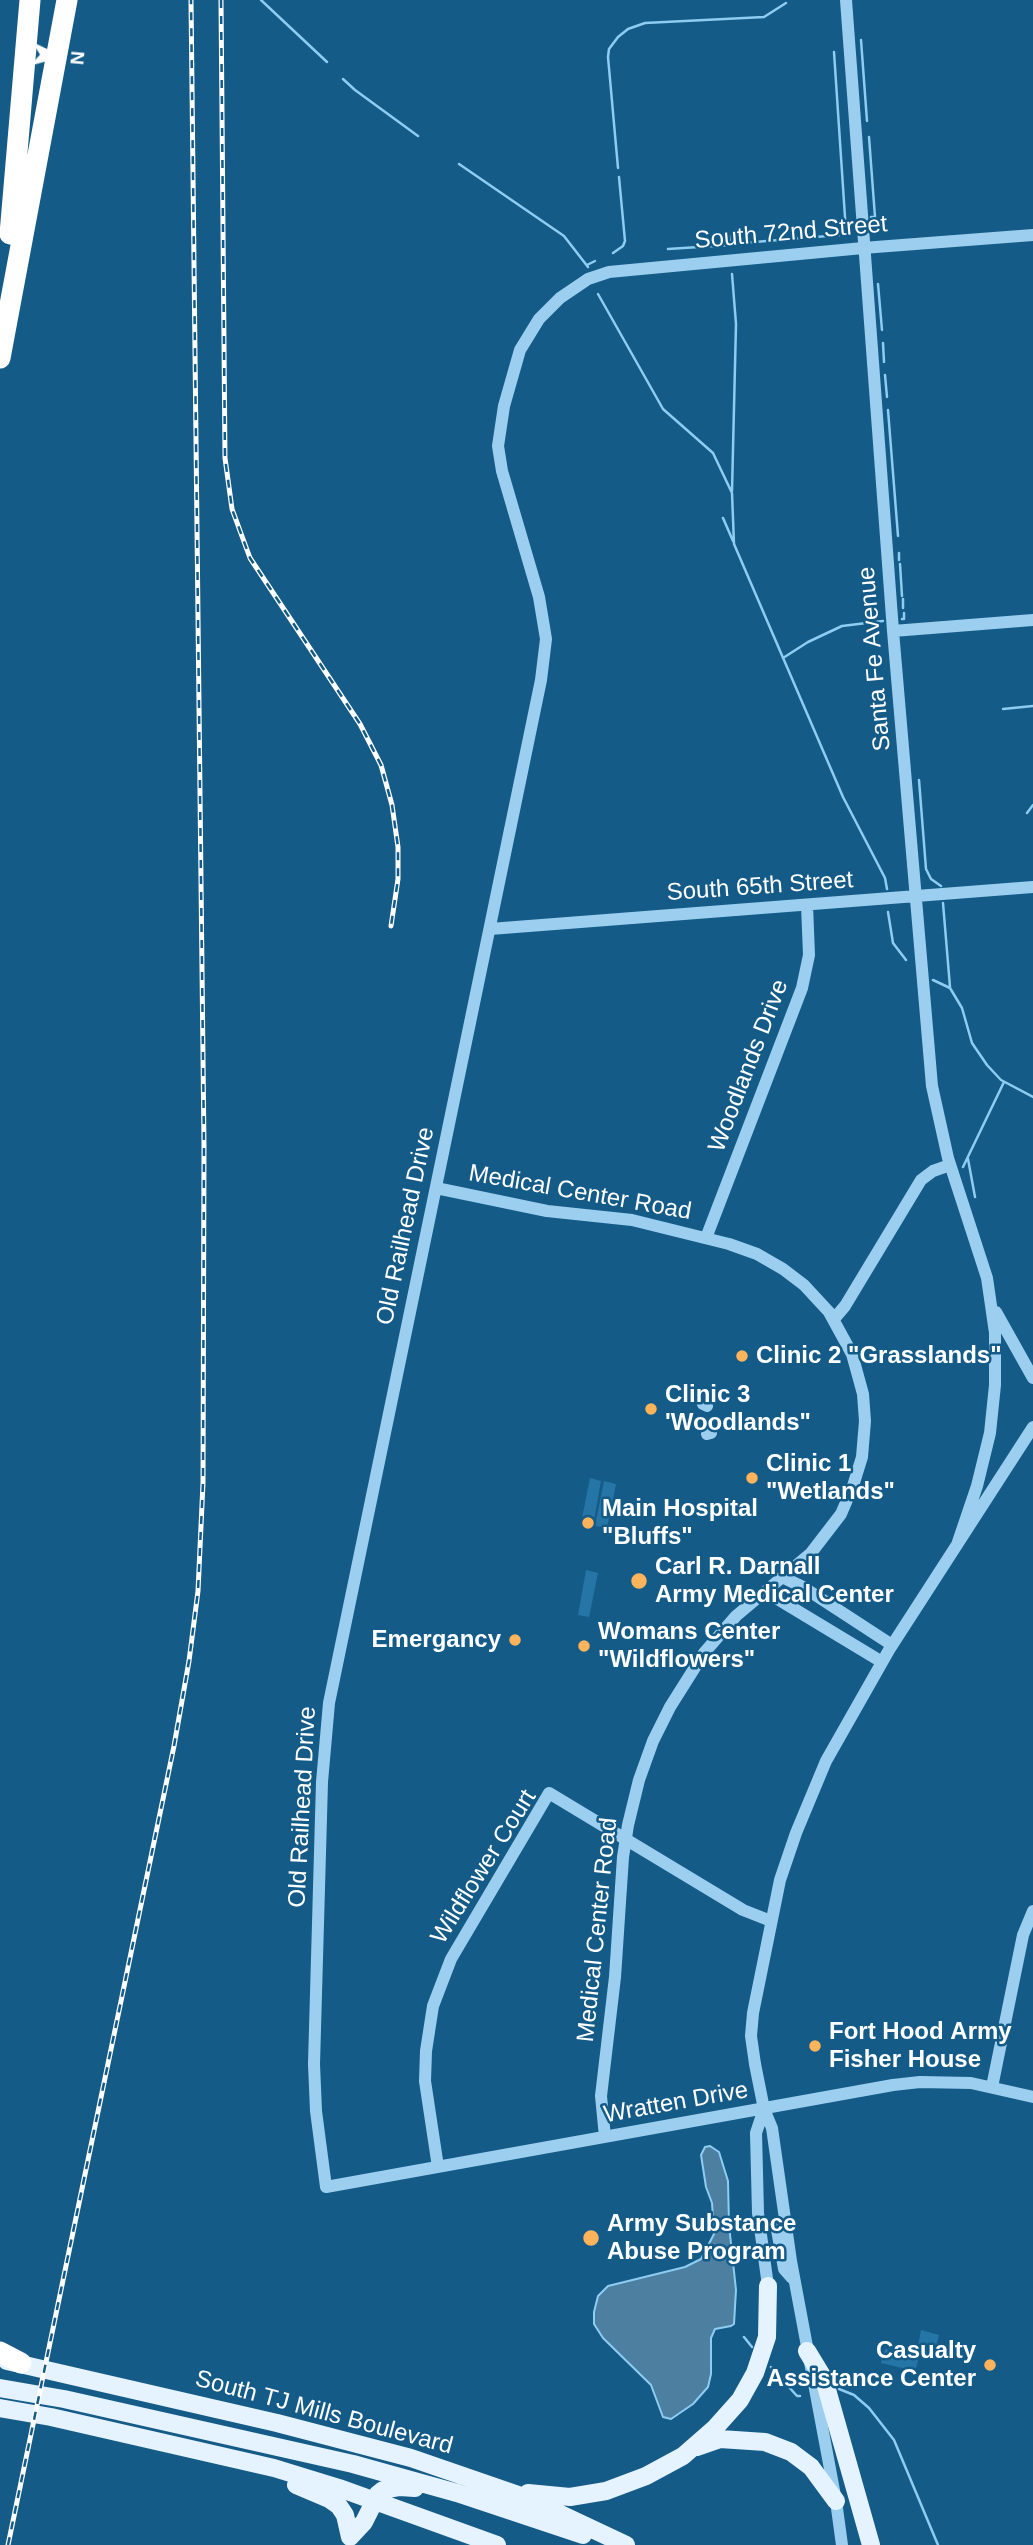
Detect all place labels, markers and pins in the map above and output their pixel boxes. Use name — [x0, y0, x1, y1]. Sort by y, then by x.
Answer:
place label: Clinic 2 "Grasslands" — [756, 1342, 1002, 1370]
marker: Clinic 2 "Grasslands" — [734, 1348, 750, 1364]
place label: Clinic 3 'Woodlands" — [665, 1381, 811, 1437]
marker: Clinic 3 'Woodlands" — [643, 1401, 659, 1417]
place label: Clinic 1 "Wetlands" — [766, 1450, 895, 1506]
marker: Clinic 1 "Wetlands" — [744, 1470, 760, 1486]
place label: Main Hospital "Bluffs" — [602, 1495, 758, 1551]
marker: Main Hospital "Bluffs" — [580, 1515, 596, 1531]
place label: Carl R. Darnall Army Medical Center — [655, 1553, 894, 1609]
marker: Carl R. Darnall Army Medical Center — [629, 1571, 649, 1591]
place label: Womans Center "Wildflowers" — [598, 1618, 780, 1674]
place label: Emergancy — [372, 1626, 501, 1654]
marker: Emergancy — [507, 1632, 523, 1648]
marker: Womans Center "Wildflowers" — [576, 1638, 592, 1654]
place label: Fort Hood Army Fisher House — [829, 2018, 1012, 2074]
marker: Fort Hood Army Fisher House — [807, 2038, 823, 2054]
place label: Army Substance Abuse Program — [607, 2210, 796, 2266]
marker: Army Substance Abuse Program — [581, 2228, 601, 2248]
place label: Casualty Assistance Center — [767, 2337, 976, 2393]
marker: Casualty Assistance Center — [982, 2357, 998, 2373]

